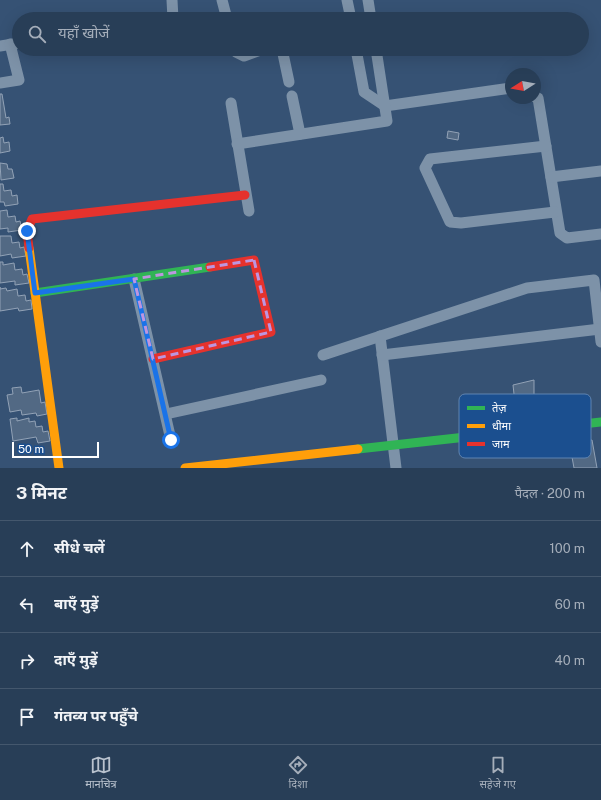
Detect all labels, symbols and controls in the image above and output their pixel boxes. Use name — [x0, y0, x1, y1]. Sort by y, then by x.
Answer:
search box — [12, 12, 589, 56]
icon: search — [26, 23, 48, 45]
text: यहाँ खोजें — [58, 24, 109, 41]
north arrow — [505, 68, 541, 104]
route end — [18, 222, 36, 240]
legend — [459, 394, 591, 458]
text: तेज़ — [492, 402, 507, 414]
text: धीमा — [492, 420, 511, 432]
route start — [162, 431, 180, 449]
text: जाम — [492, 438, 510, 450]
scale bar — [12, 440, 99, 459]
text: 50 m — [18, 443, 44, 455]
text: 3 मिनट — [16, 483, 67, 503]
text: पैदल · 200 m — [515, 486, 585, 501]
icon: ahead — [16, 538, 38, 560]
text: सीधे चलें — [54, 539, 105, 556]
text: 100 m — [549, 541, 585, 556]
icon: left — [16, 594, 38, 616]
text: बाएँ मुड़ें — [54, 595, 99, 612]
text: 60 m — [555, 597, 585, 612]
icon: right — [16, 650, 38, 672]
text: दाएँ मुड़ें — [54, 651, 98, 668]
text: 40 m — [554, 653, 585, 668]
icon: arrive — [16, 706, 38, 728]
text: गंतव्य पर पहुँचे — [54, 707, 138, 724]
tab: मानचित्र — [85, 754, 117, 792]
tab: दिशा — [287, 754, 309, 792]
tab: सहेजे गए — [479, 754, 516, 792]

